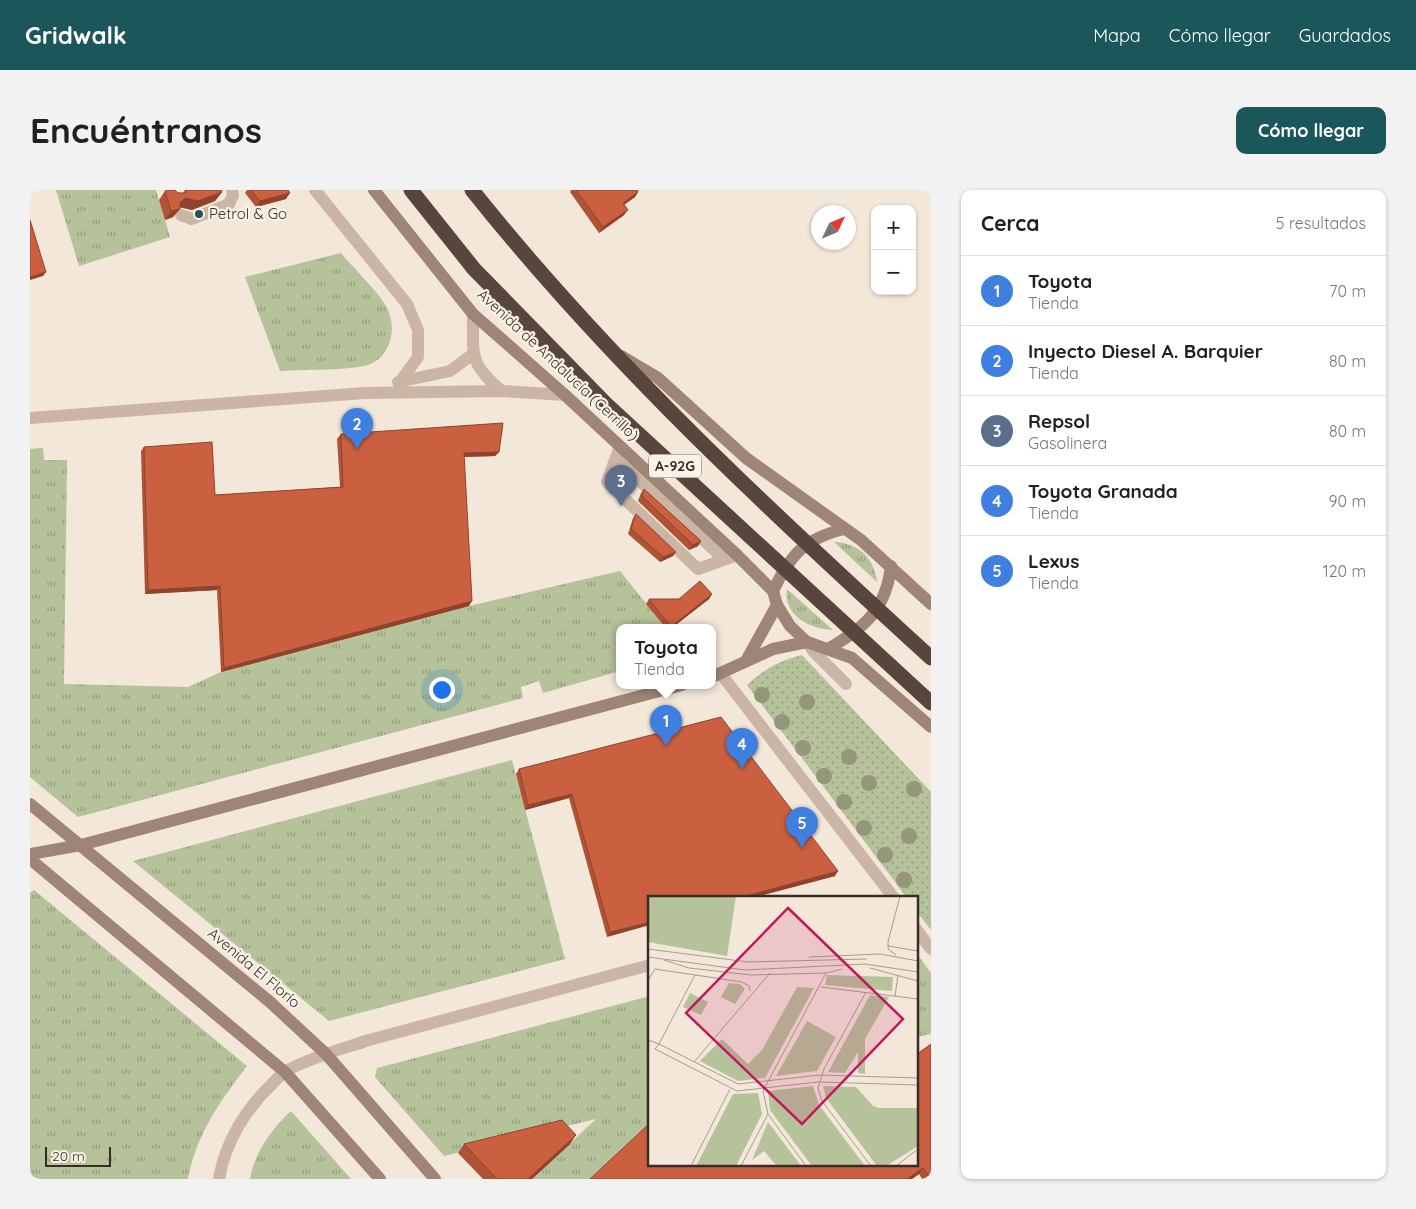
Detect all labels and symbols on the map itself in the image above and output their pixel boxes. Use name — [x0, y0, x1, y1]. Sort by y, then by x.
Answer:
place label: Petrol & Go — [209, 204, 287, 223]
north arrow — [811, 205, 856, 250]
marker: Petrol & Go — [193, 208, 205, 220]
street label: Avenida de Andalucía (Cerrillo) — [474, 285, 643, 445]
pin: 2 — [341, 408, 373, 449]
road number: A-92G — [649, 454, 701, 478]
pin: 3 — [605, 465, 637, 506]
your location — [429, 677, 455, 703]
pin: 1 — [650, 705, 682, 746]
pin: 4 — [726, 728, 758, 769]
pin: 5 — [786, 807, 818, 848]
inset map — [648, 896, 918, 1166]
street label: Avenida El Florío — [204, 923, 304, 1012]
scale bar — [45, 1144, 111, 1167]

